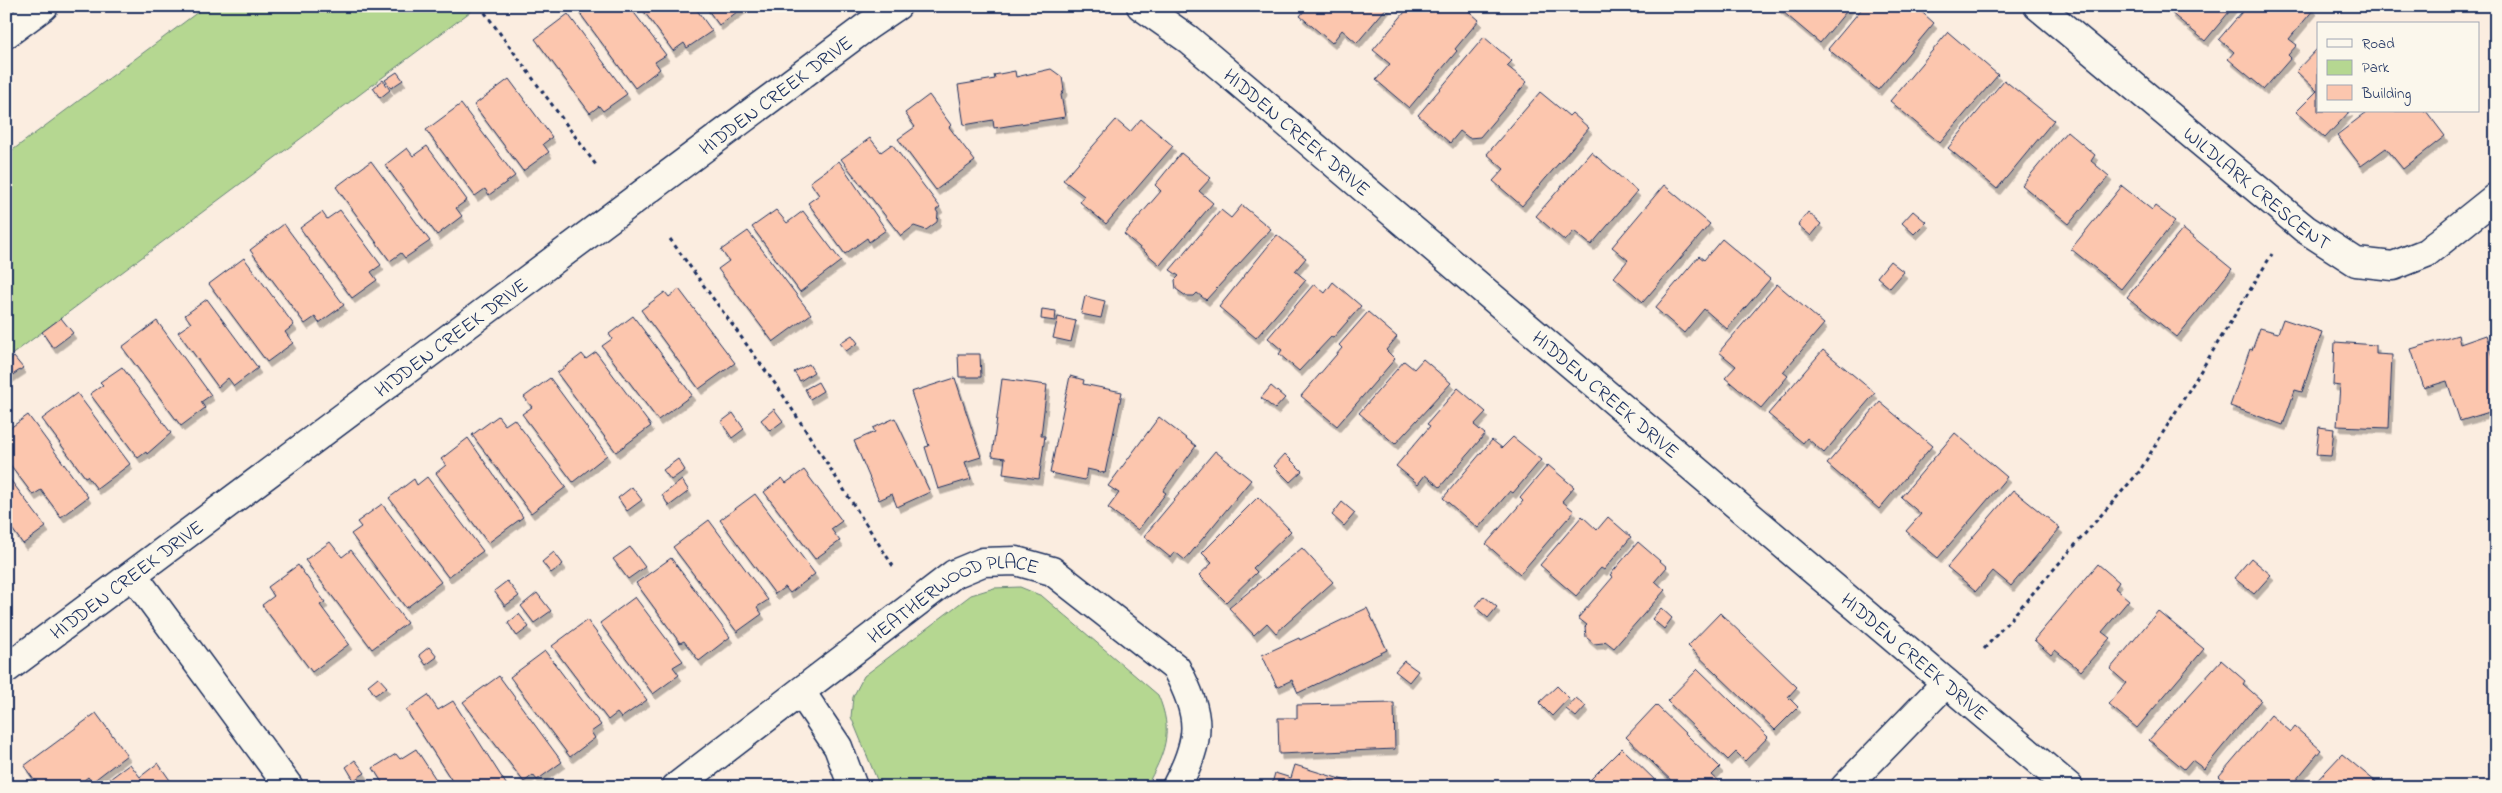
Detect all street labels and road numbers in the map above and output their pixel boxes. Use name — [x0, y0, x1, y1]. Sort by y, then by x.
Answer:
street label: HIDDEN CREEK DRIVE — [694, 30, 860, 164]
street label: HIDDEN CREEK DRIVE — [1216, 63, 1376, 205]
street label: WILDLARK CRESCENT — [2176, 121, 2336, 259]
street label: HIDDEN CREEK DRIVE — [369, 272, 535, 406]
street label: HIDDEN CREEK DRIVE — [1525, 325, 1685, 467]
street label: HIDDEN CREEK DRIVE — [45, 514, 211, 648]
street label: HEATHERWOOD PLACE — [862, 549, 1042, 652]
street label: HIDDEN CREEK DRIVE — [1833, 587, 1993, 729]

